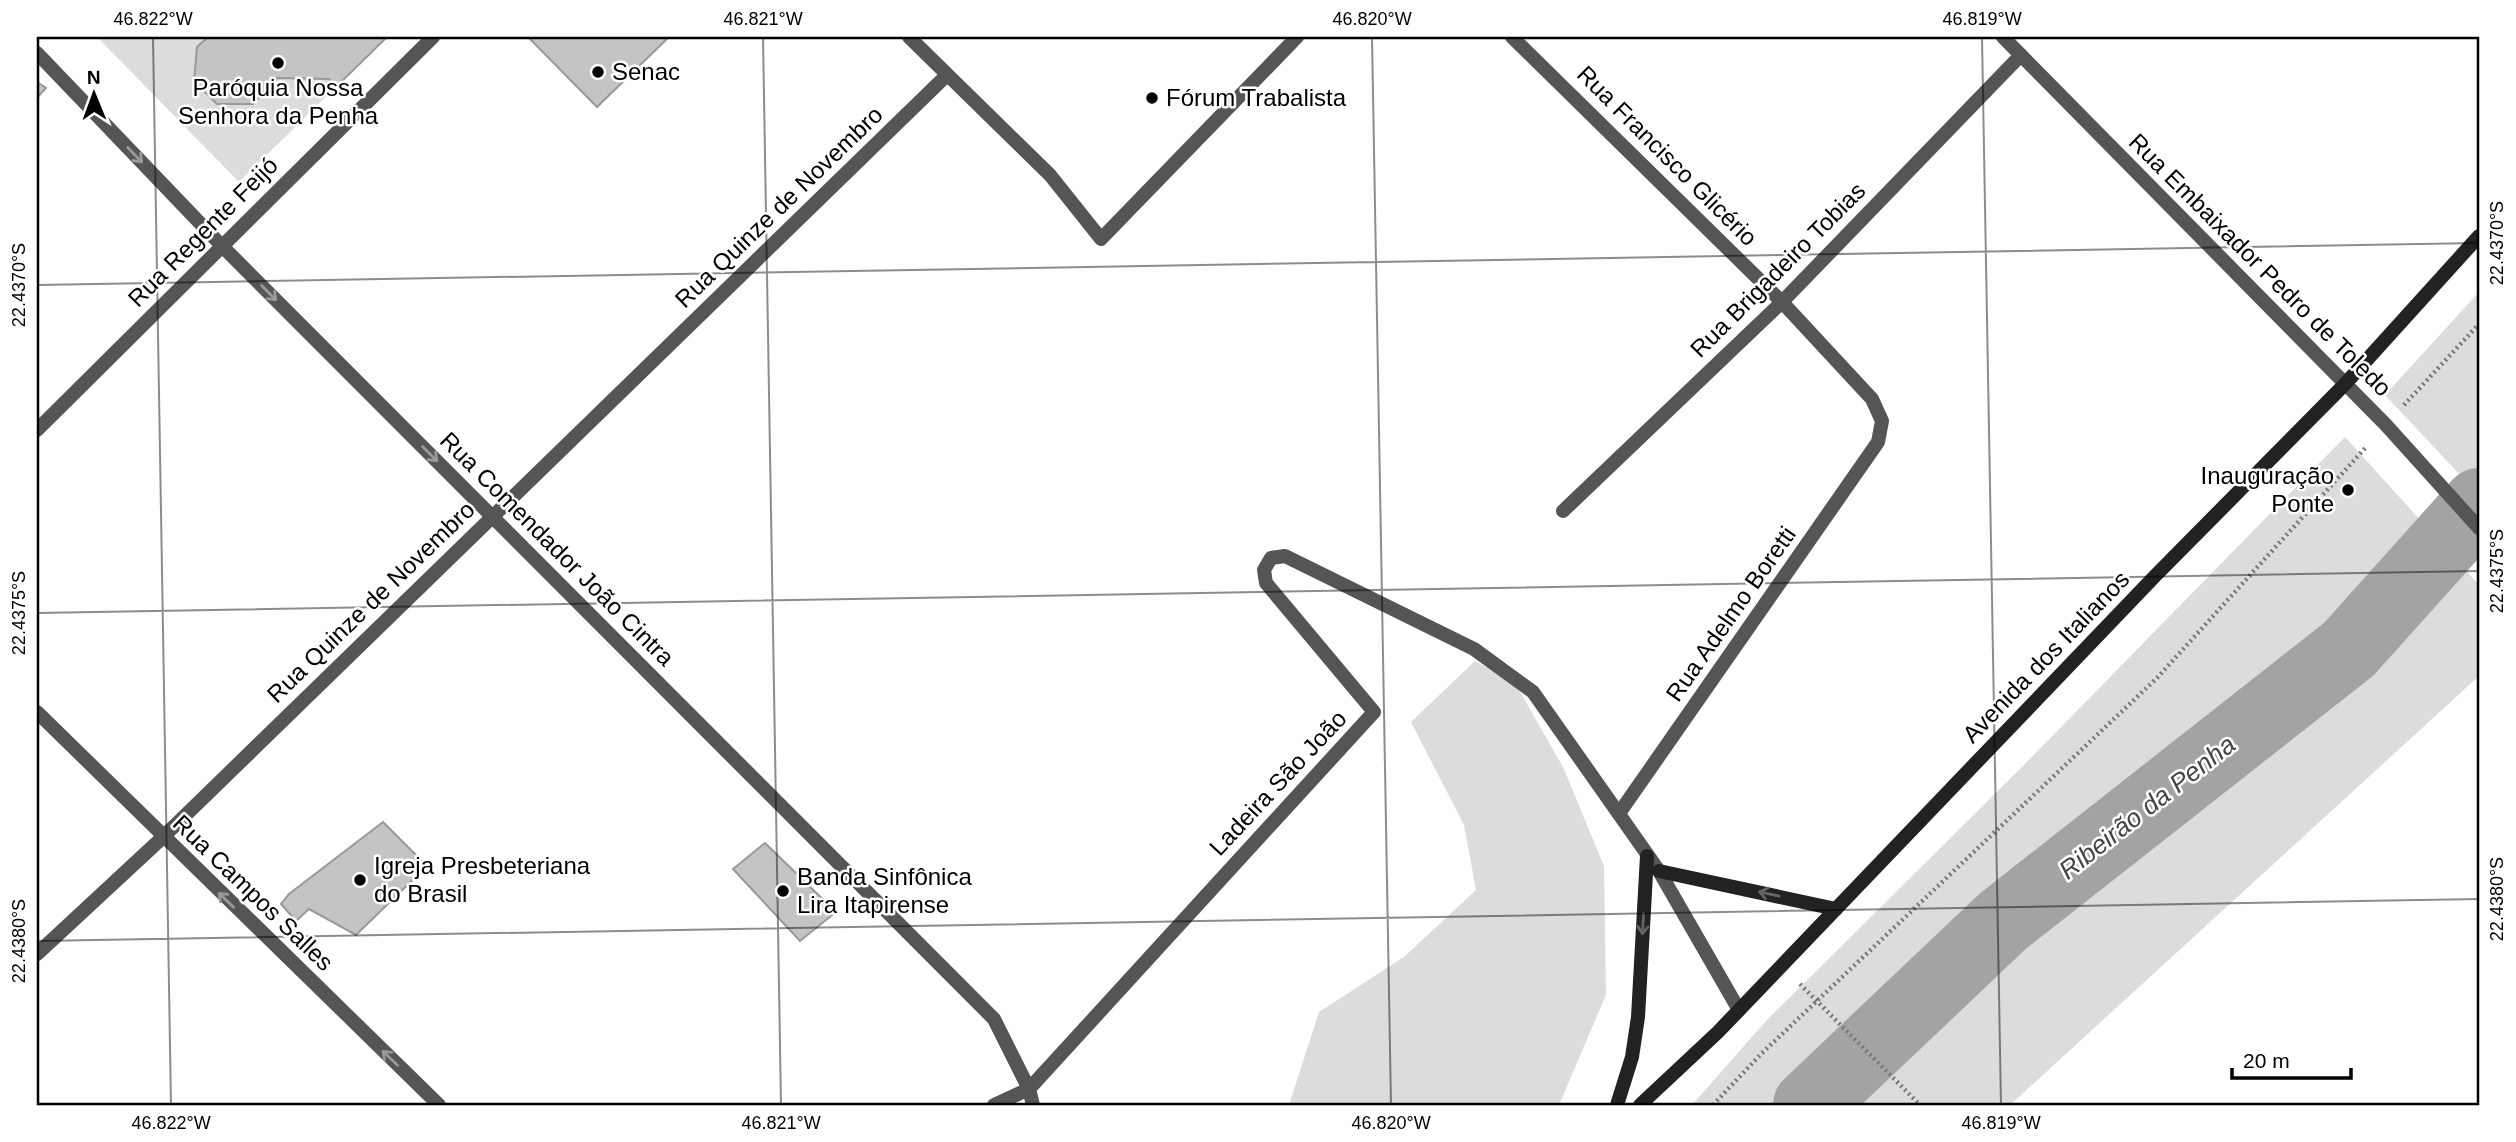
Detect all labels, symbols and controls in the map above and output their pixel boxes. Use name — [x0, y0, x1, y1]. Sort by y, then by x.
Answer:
text: 46.822°W — [113, 9, 193, 29]
text: 46.821°W — [723, 9, 803, 29]
text: 46.820°W — [1332, 9, 1412, 29]
text: 46.819°W — [1942, 9, 2022, 29]
marker: Paróquia Nossa Senhora da Penha — [270, 55, 286, 71]
place label: Senac — [612, 58, 680, 85]
north arrow — [60, 60, 130, 130]
street label: Rua Francisco Glicério — [1572, 60, 1763, 251]
marker: Senac — [590, 64, 606, 80]
text: N — [87, 67, 101, 88]
place label: Paróquia Nossa Senhora da Penha — [178, 74, 379, 129]
place label: Fórum Trabalista — [1166, 84, 1347, 111]
marker: Fórum Trabalista — [1144, 90, 1160, 106]
street label: Rua Quinze de Novembro — [669, 101, 888, 313]
street label: Rua Embaixador Pedro de Toledo — [2124, 128, 2397, 401]
one-way arrow — [126, 146, 143, 163]
street label: Rua Regente Feijó — [122, 151, 283, 312]
street label: Rua Brigadeiro Tobias — [1685, 177, 1871, 363]
text: 22.4370°S — [2487, 201, 2507, 285]
text: 22.4370°S — [9, 243, 29, 327]
one-way arrow — [261, 284, 278, 301]
street label: Rua Comendador João Cintra — [435, 426, 680, 671]
one-way arrow — [422, 445, 439, 462]
place label: Inauguração Ponte — [2201, 462, 2334, 517]
marker: Inauguração Ponte — [2340, 482, 2356, 498]
street label: Rua Quinze de Novembro — [261, 496, 480, 708]
street label: Rua Adelmo Boretti — [1660, 521, 1801, 706]
text: 22.4375°S — [2487, 529, 2507, 613]
street label: Avenida dos Italianos — [1957, 565, 2134, 748]
text: 22.4375°S — [9, 571, 29, 655]
street label: Ladeira São João — [1204, 705, 1352, 861]
water label: Ribeirão da Penha — [2053, 729, 2241, 885]
street label: Rua Campos Salles — [168, 809, 339, 976]
place label: Igreja Presbeteriana do Brasil — [374, 852, 591, 907]
text: 22.4380°S — [2487, 857, 2507, 941]
place label: Banda Sinfônica Lira Itapirense — [797, 863, 972, 918]
marker: Igreja Presbeteriana do Brasil — [352, 872, 368, 888]
marker: Banda Sinfônica Lira Itapirense — [775, 883, 791, 899]
one-way arrow — [1758, 887, 1781, 901]
one-way arrow — [218, 891, 235, 908]
text: 22.4380°S — [9, 899, 29, 983]
one-way arrow — [1636, 912, 1649, 935]
scale bar — [2232, 1037, 2352, 1081]
one-way arrow — [382, 1049, 399, 1066]
text: 20 m — [2243, 1049, 2290, 1072]
text: 46.822°W — [131, 1113, 211, 1133]
text: 46.821°W — [741, 1113, 821, 1133]
text: 46.820°W — [1351, 1113, 1431, 1133]
text: 46.819°W — [1961, 1113, 2041, 1133]

